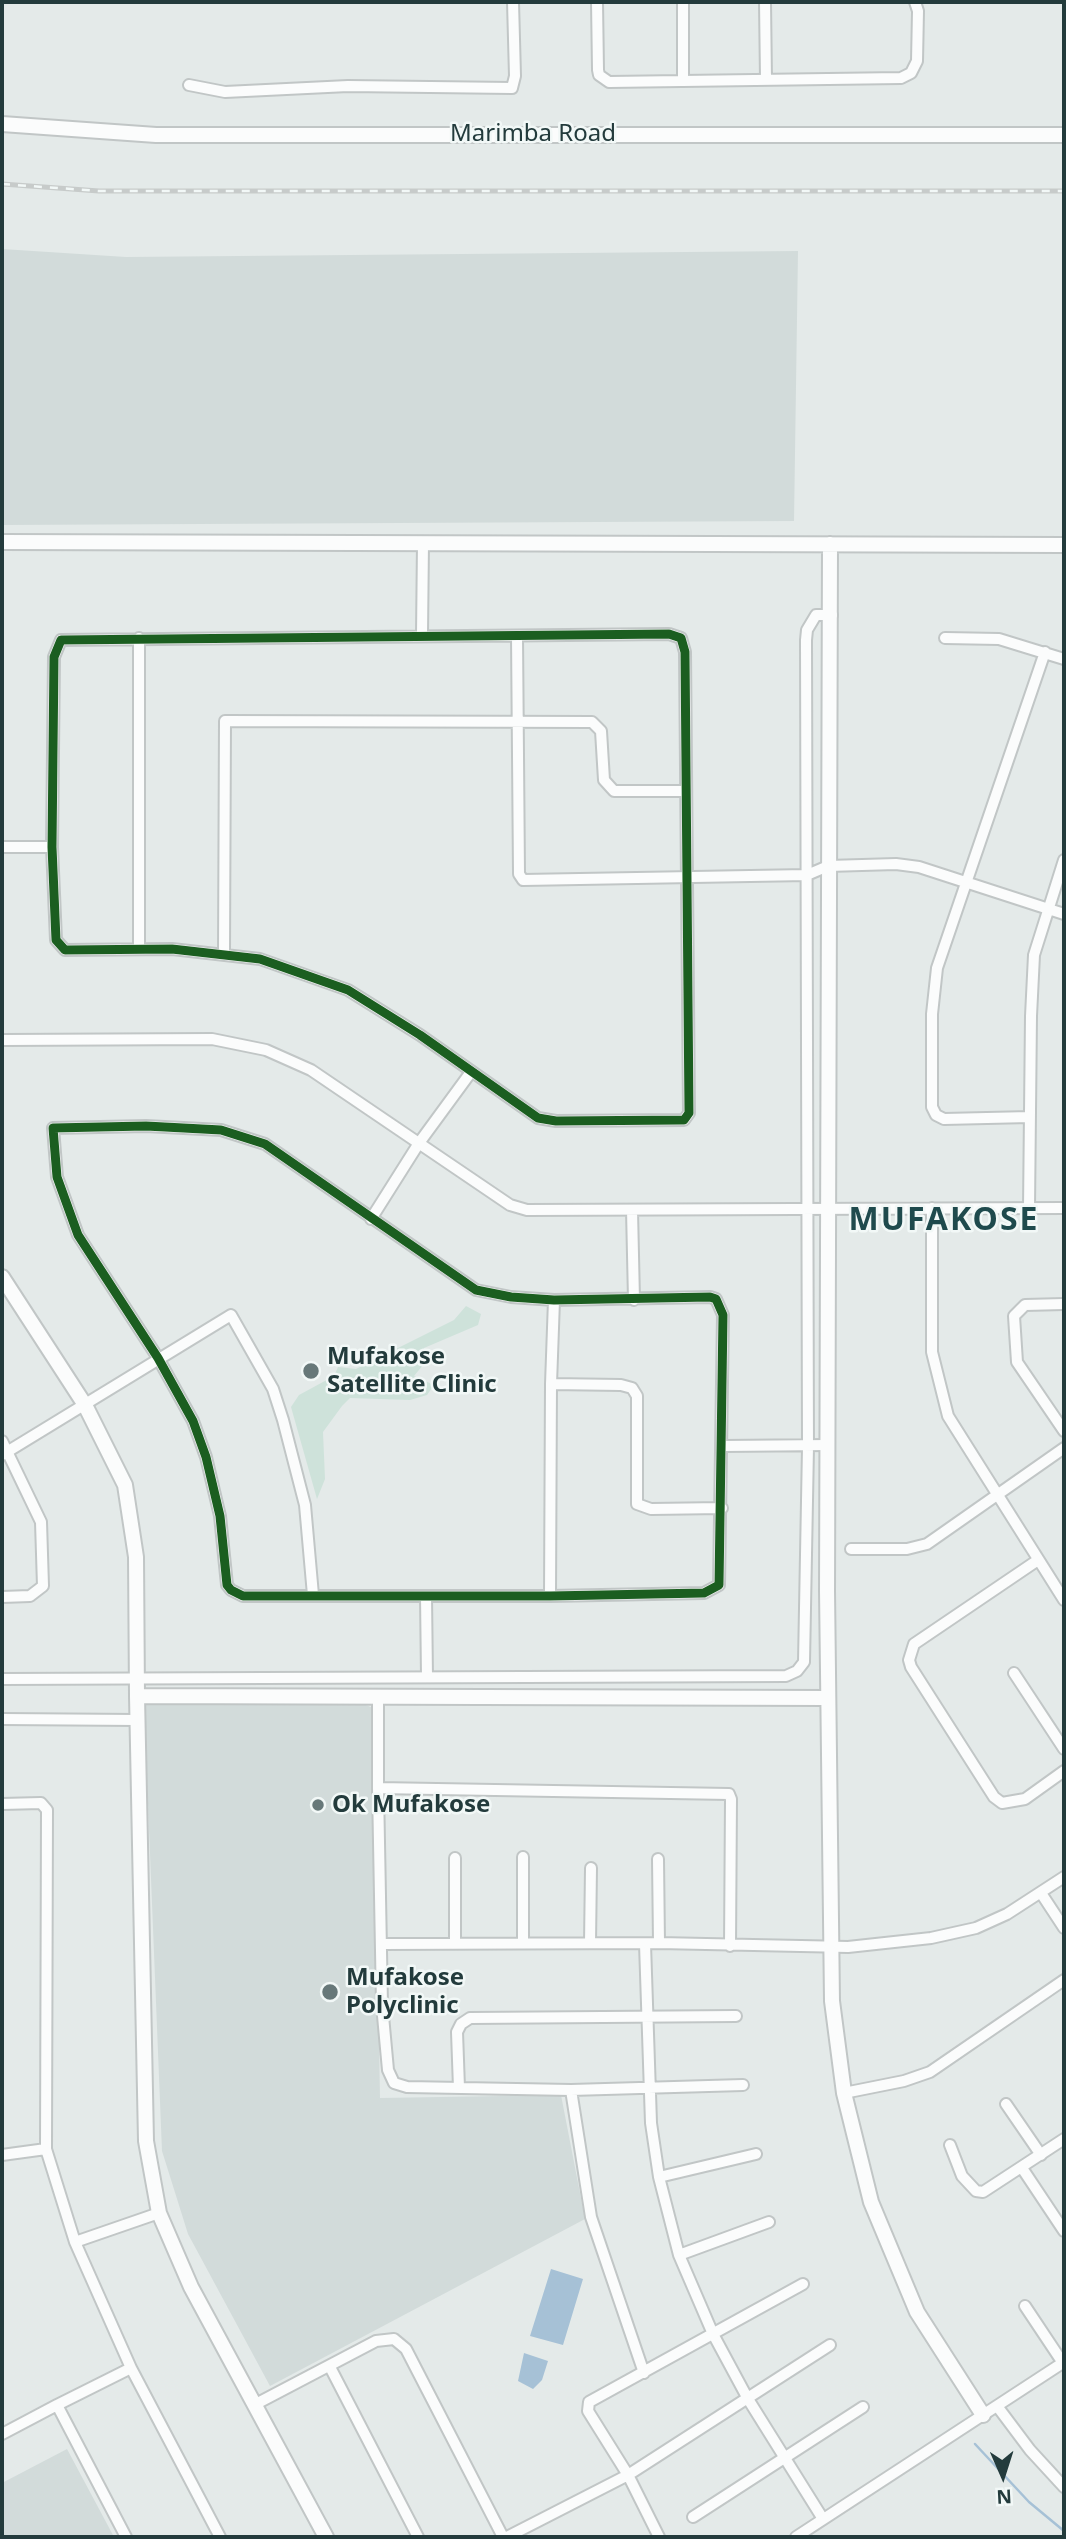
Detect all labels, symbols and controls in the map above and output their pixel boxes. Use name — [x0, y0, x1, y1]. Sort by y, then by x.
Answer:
street label: Marimba Road — [450, 120, 616, 148]
district label: MUFAKOSE — [850, 1202, 1038, 1240]
place label: Mufakose Satellite Clinic — [327, 1343, 497, 1399]
marker: Mufakose Satellite Clinic — [301, 1361, 321, 1381]
place label: Ok Mufakose — [332, 1791, 490, 1819]
marker: Ok Mufakose — [310, 1797, 326, 1813]
place label: Mufakose Polyclinic — [346, 1964, 464, 2020]
marker: Mufakose Polyclinic — [320, 1982, 340, 2002]
north arrow — [968, 2441, 1038, 2511]
text: N — [996, 2484, 1013, 2510]

